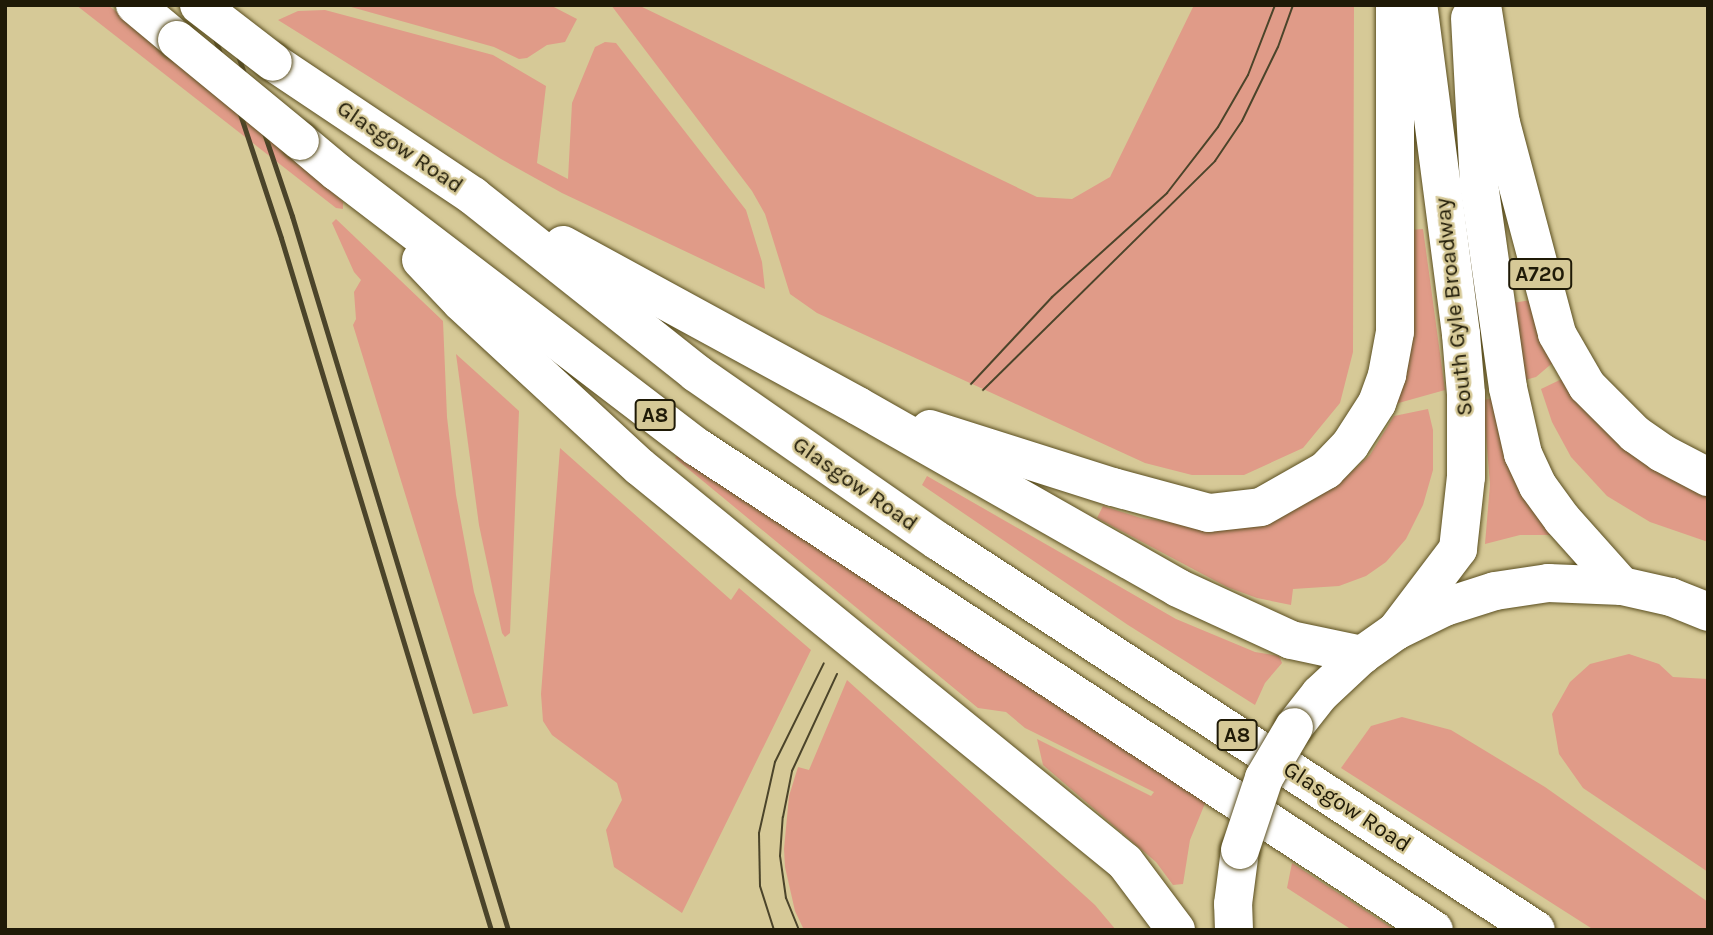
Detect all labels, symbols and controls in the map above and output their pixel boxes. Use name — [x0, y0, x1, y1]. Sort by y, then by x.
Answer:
street label: Glasgow Road — [332, 95, 468, 199]
street label: South Gyle Broadway — [1429, 197, 1479, 417]
road number: A720 — [1507, 256, 1573, 292]
road number: A8 — [634, 398, 676, 432]
street label: Glasgow Road — [787, 431, 923, 537]
road number: A8 — [1216, 718, 1258, 752]
street label: Glasgow Road — [1278, 755, 1416, 859]

